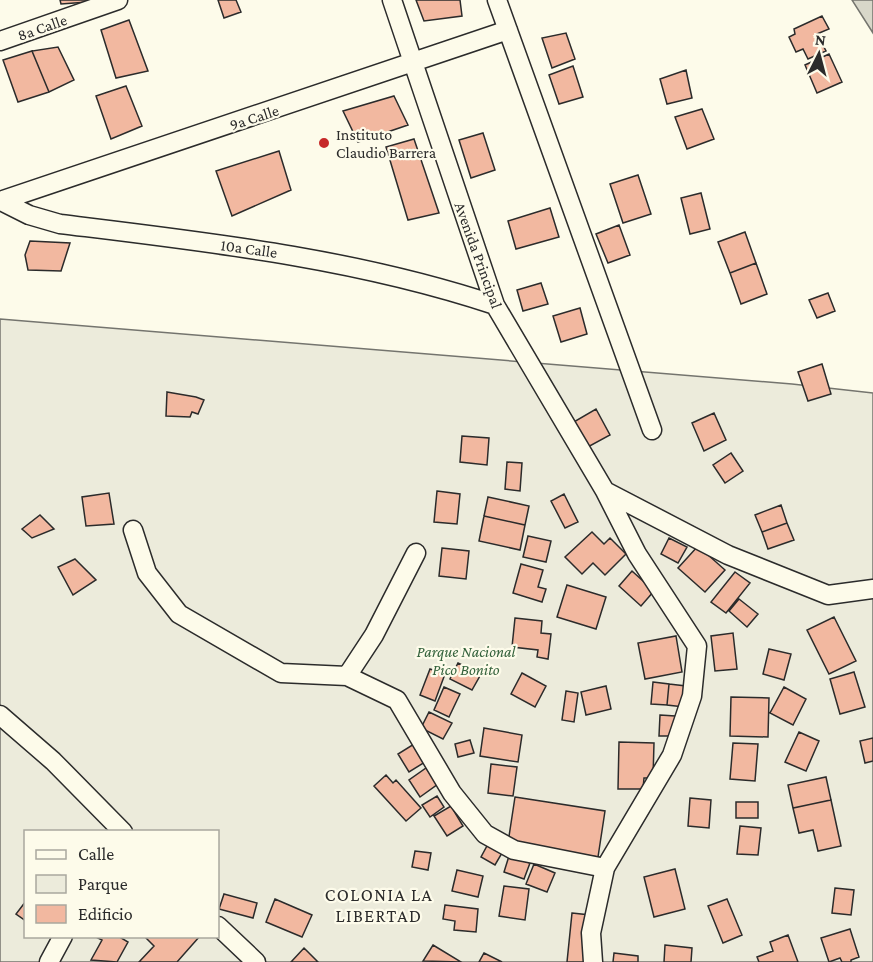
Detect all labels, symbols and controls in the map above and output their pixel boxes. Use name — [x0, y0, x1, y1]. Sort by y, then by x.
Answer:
street label: 8a Calle — [15, 11, 69, 44]
north arrow — [789, 24, 849, 84]
text: N — [814, 31, 827, 49]
street label: 9a Calle — [227, 102, 281, 133]
place label: Instituto Claudio Barrera — [336, 126, 437, 161]
marker: Instituto Claudio Barrera — [317, 136, 331, 150]
street label: Avenida Principal — [450, 200, 506, 311]
street label: 10a Calle — [220, 236, 278, 261]
park label: Parque Nacional Pico Bonito — [416, 643, 517, 678]
legend — [24, 830, 219, 938]
text: Calle — [78, 844, 114, 864]
text: Parque — [78, 874, 128, 894]
district label: COLONIA LA LIBERTAD — [325, 885, 433, 926]
text: Edificio — [78, 904, 133, 924]

